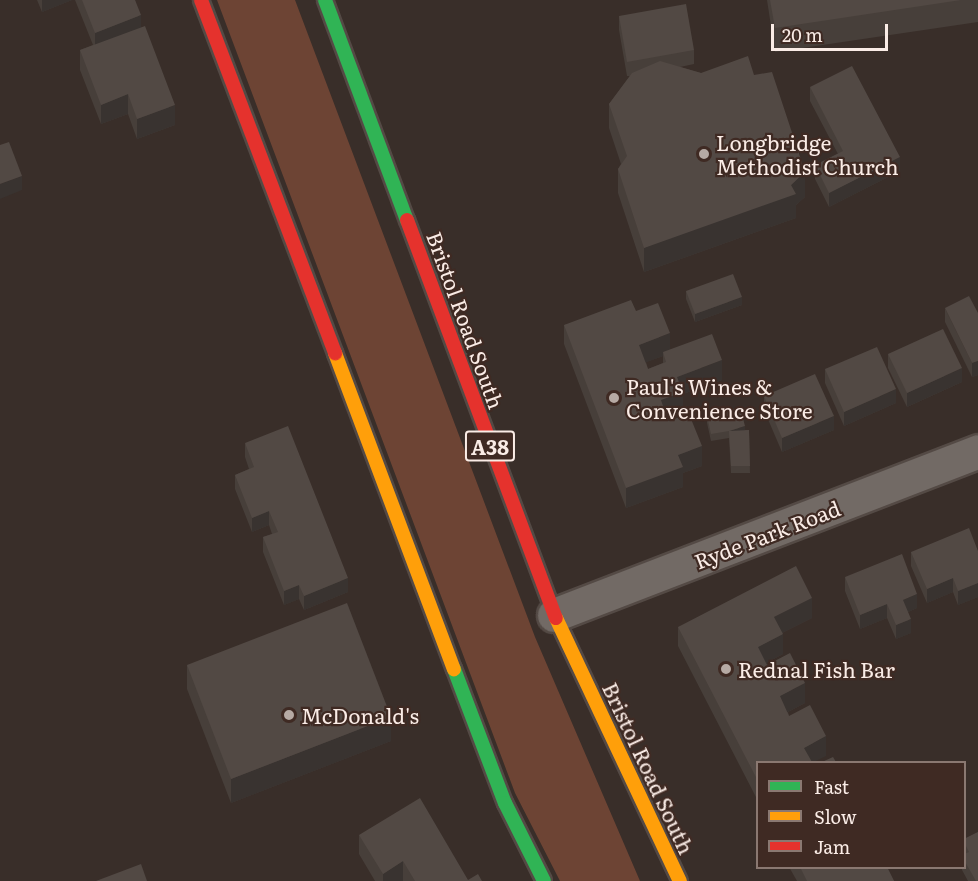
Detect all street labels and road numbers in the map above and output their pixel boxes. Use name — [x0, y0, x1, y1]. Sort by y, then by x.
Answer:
street label: Bristol Road South — [422, 228, 510, 412]
road number: A38 — [464, 429, 516, 463]
street label: Ryde Park Road — [690, 495, 844, 573]
street label: Bristol Road South — [598, 678, 700, 858]

